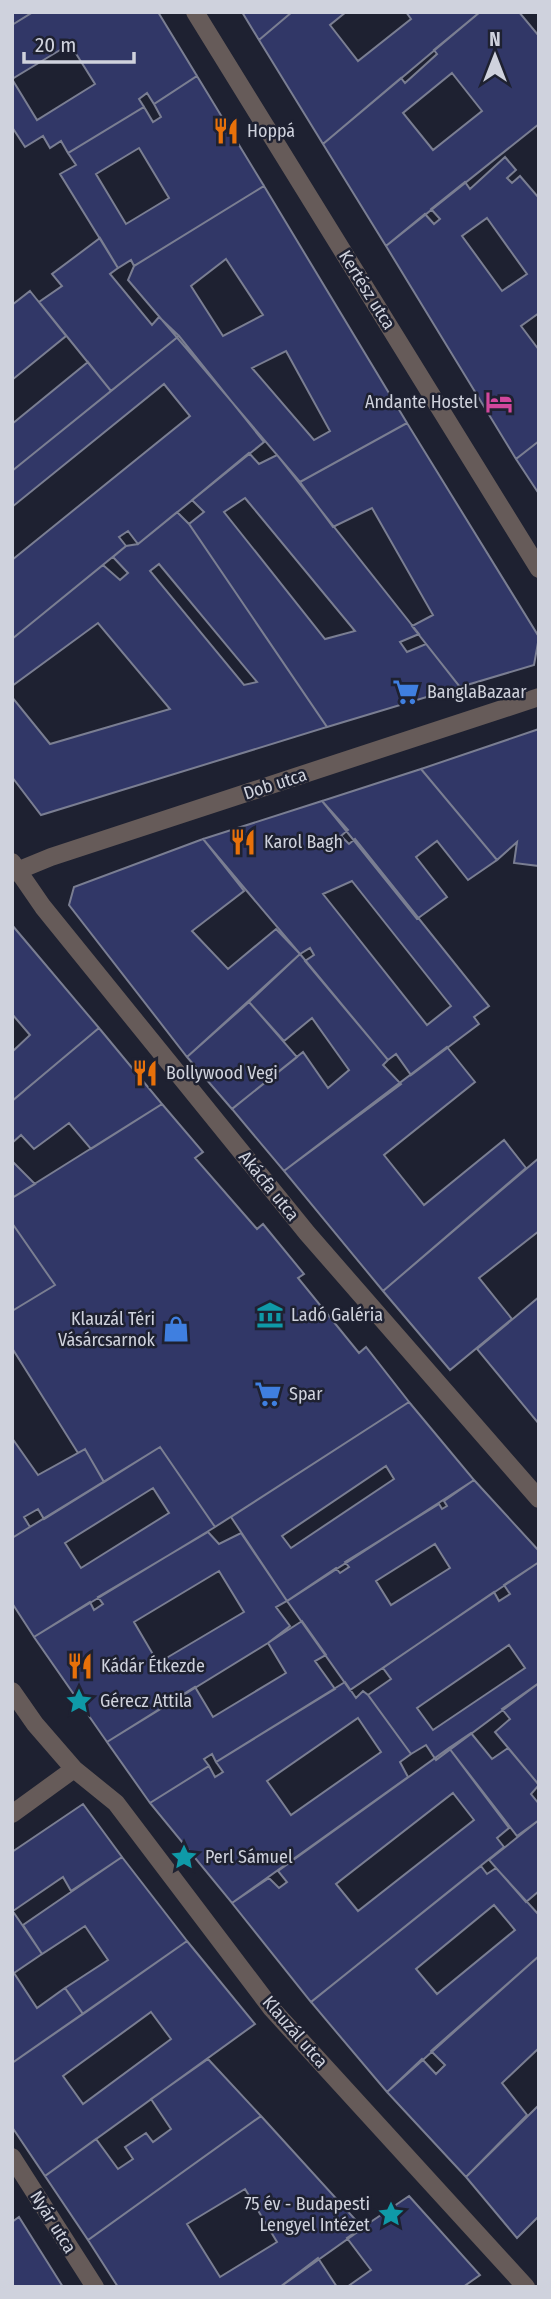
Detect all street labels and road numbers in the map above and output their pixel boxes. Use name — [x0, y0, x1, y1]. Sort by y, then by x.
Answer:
street label: Kertész utca — [334, 246, 400, 334]
street label: Dob utca — [241, 763, 310, 805]
street label: Akácfa utca — [234, 1147, 304, 1226]
street label: Klauzál utca — [258, 1991, 332, 2073]
street label: Nyár utca — [25, 2187, 81, 2257]

